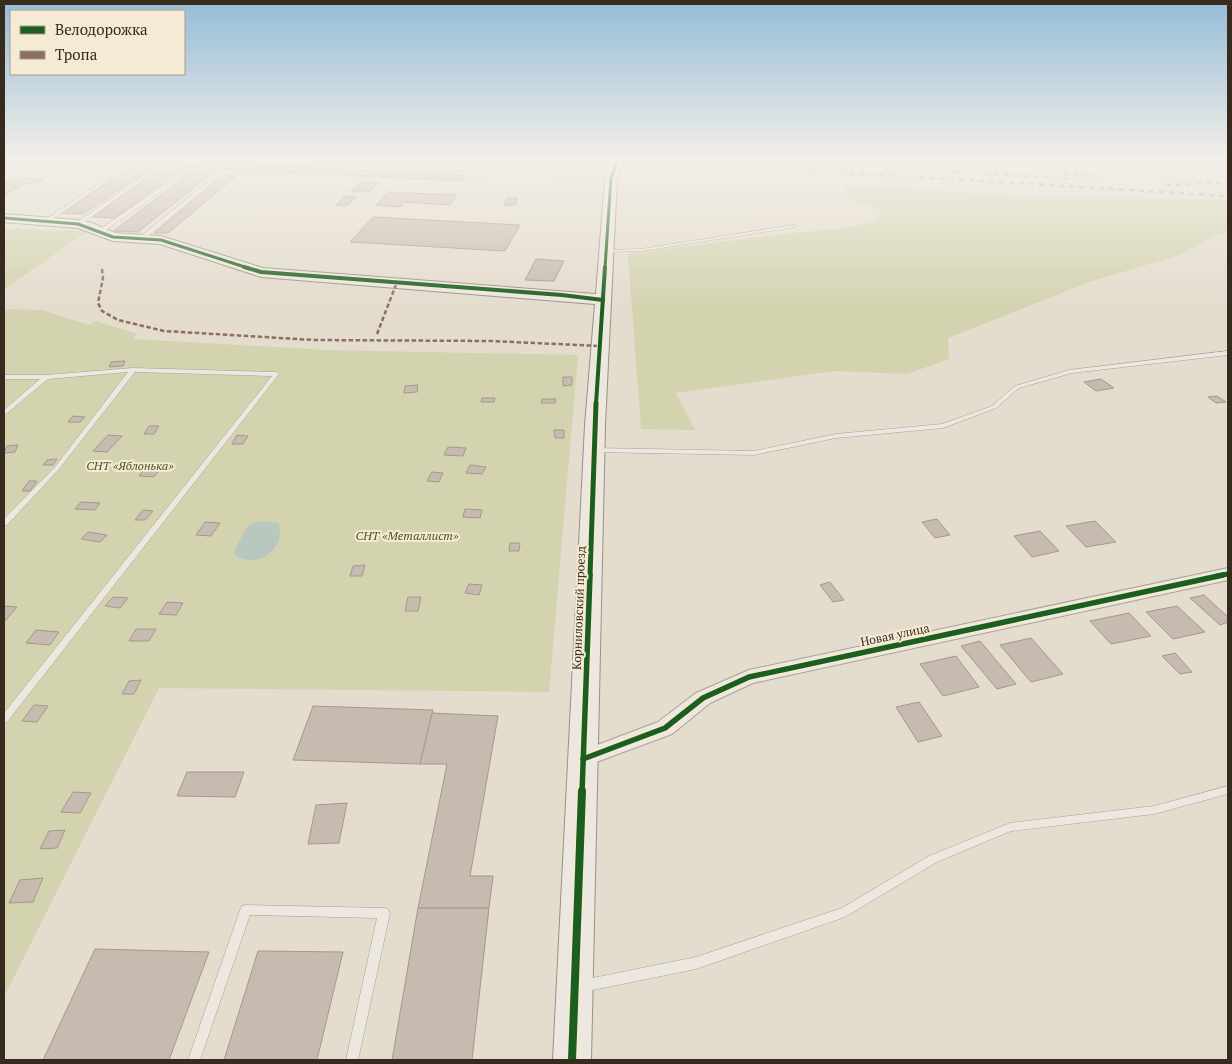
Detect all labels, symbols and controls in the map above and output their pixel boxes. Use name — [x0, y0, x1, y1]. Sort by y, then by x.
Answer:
legend — [10, 10, 185, 75]
text: Велодорожка — [55, 19, 148, 39]
text: Тропа — [55, 44, 98, 64]
park label: СНТ «Яблонька» — [86, 458, 174, 473]
park label: СНТ «Металлист» — [356, 528, 459, 543]
street label: Корниловский проезд — [569, 546, 588, 670]
street label: Новая улица — [859, 620, 931, 649]

